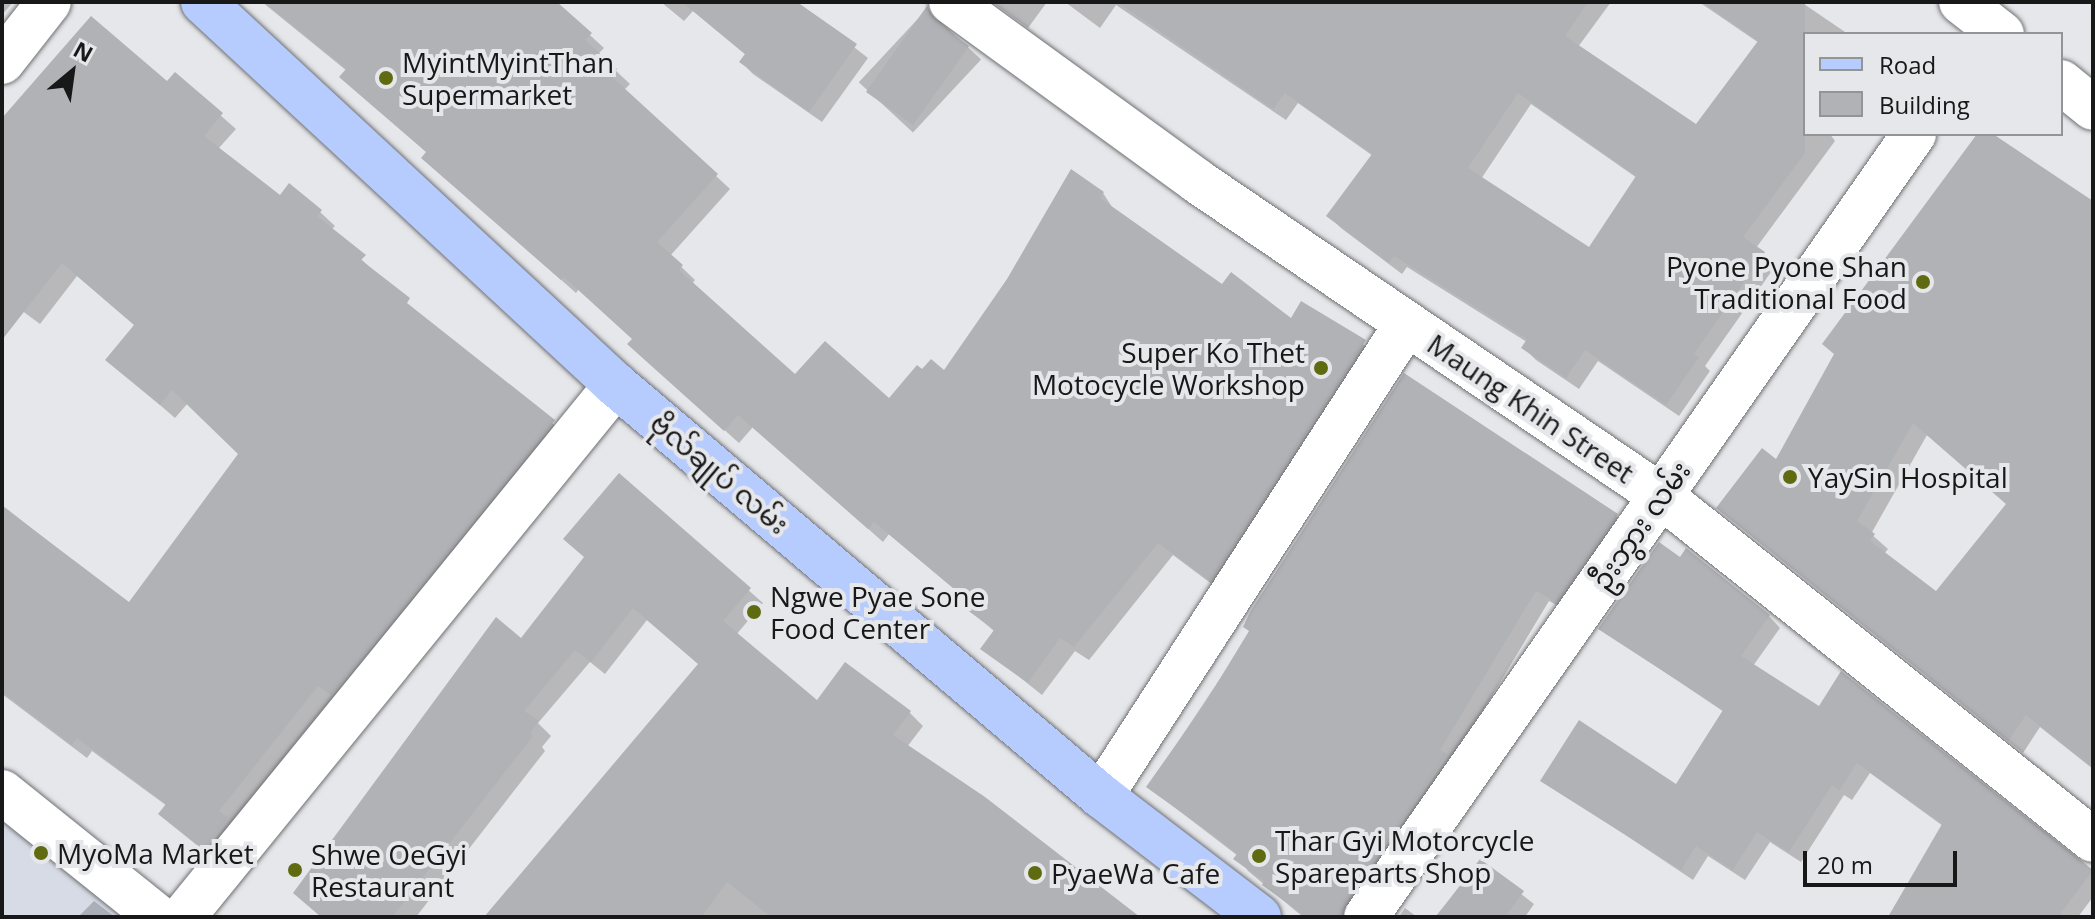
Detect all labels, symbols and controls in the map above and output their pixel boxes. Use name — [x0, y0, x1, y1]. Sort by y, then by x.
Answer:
north arrow — [32, 32, 112, 112]
legend — [1803, 32, 2063, 136]
text: N — [69, 34, 99, 68]
place label: MyintMyintThan Supermarket — [402, 45, 614, 111]
text: Road — [1879, 48, 1936, 81]
marker: MyintMyintThan Supermarket — [377, 69, 395, 87]
text: Building — [1879, 88, 1970, 121]
place label: Pyone Pyone Shan Traditional Food — [1666, 249, 1907, 315]
marker: Pyone Pyone Shan Traditional Food — [1914, 273, 1932, 291]
street label: Maung Khin Street — [1421, 327, 1641, 489]
place label: Super Ko Thet Motocycle Workshop — [1032, 335, 1305, 401]
marker: Super Ko Thet Motocycle Workshop — [1312, 359, 1330, 377]
street label: ဗိုလ်ချုပ် လမ်း — [644, 405, 796, 541]
street label: ဦးဘွား လမ်း — [1583, 454, 1697, 596]
place label: YaySin Hospital — [1808, 460, 2008, 494]
marker: YaySin Hospital — [1779, 466, 1801, 488]
place label: Ngwe Pyae Sone Food Center — [770, 579, 985, 645]
marker: Ngwe Pyae Sone Food Center — [745, 603, 763, 621]
place label: Thar Gyi Motorcycle Spareparts Shop — [1275, 823, 1535, 889]
scale bar — [1807, 835, 1961, 885]
place label: MyoMa Market — [57, 836, 254, 870]
place label: Shwe OeGyi Restaurant — [311, 837, 467, 903]
marker: MyoMa Market — [32, 844, 50, 862]
marker: Thar Gyi Motorcycle Spareparts Shop — [1250, 847, 1268, 865]
text: 20 m — [1817, 848, 1873, 881]
place label: PyaeWa Cafe — [1051, 856, 1220, 890]
marker: Shwe OeGyi Restaurant — [286, 861, 304, 879]
marker: PyaeWa Cafe — [1026, 864, 1044, 882]

